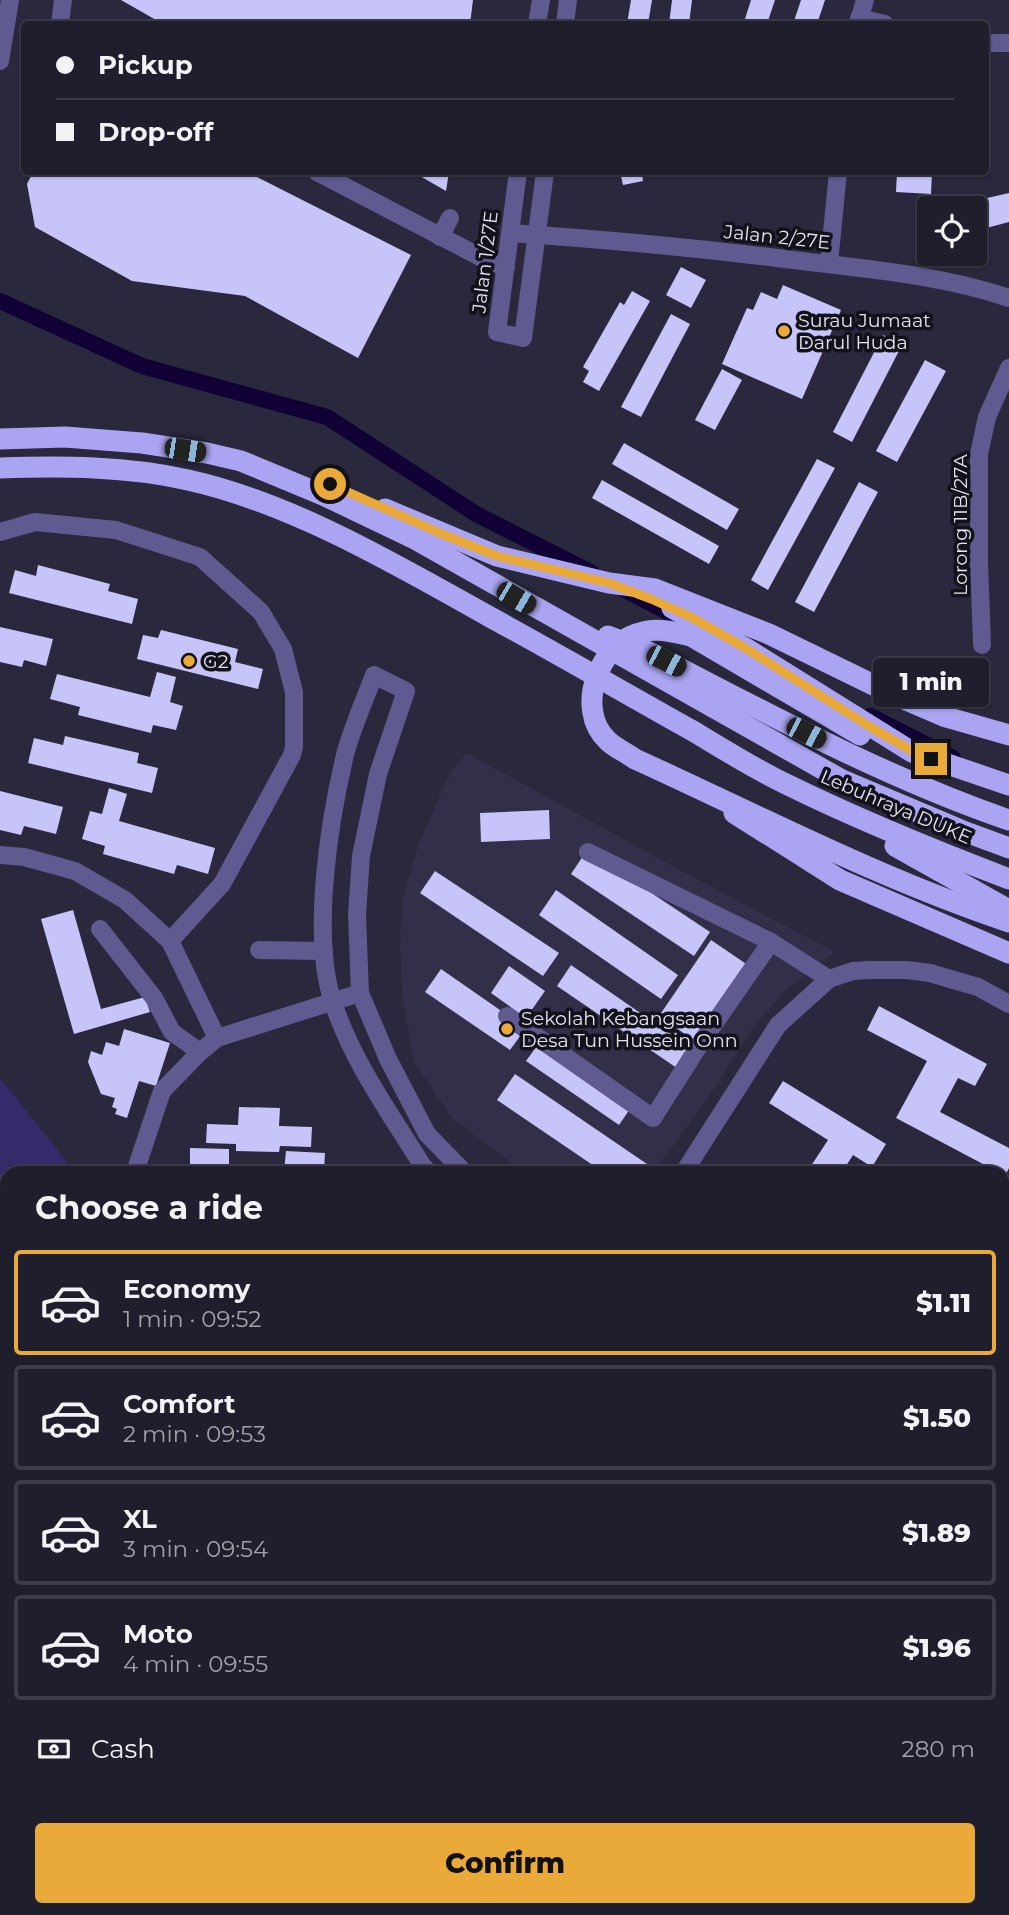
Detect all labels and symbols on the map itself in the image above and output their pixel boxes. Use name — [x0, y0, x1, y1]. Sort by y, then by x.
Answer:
street label: Jalan 1/27E — [467, 210, 503, 315]
street label: Jalan 2/27E — [722, 220, 831, 254]
place label: Surau Jumaat Darul Huda — [798, 309, 931, 354]
marker: Surau Jumaat Darul Huda — [776, 323, 792, 339]
car — [163, 436, 208, 464]
street label: Lorong 11B/27A — [949, 454, 972, 596]
route start — [314, 468, 346, 500]
car — [493, 578, 540, 618]
car — [643, 642, 690, 680]
place label: G2 — [203, 650, 229, 673]
marker: G2 — [181, 653, 197, 669]
callout: 1 min — [873, 658, 989, 706]
car — [783, 714, 830, 752]
route end — [915, 743, 947, 775]
street label: Lebuhraya DUKE — [817, 765, 975, 849]
place label: Sekolah Kebangsaan Desa Tun Hussein Onn — [521, 1007, 738, 1052]
marker: Sekolah Kebangsaan Desa Tun Hussein Onn — [499, 1021, 515, 1037]

